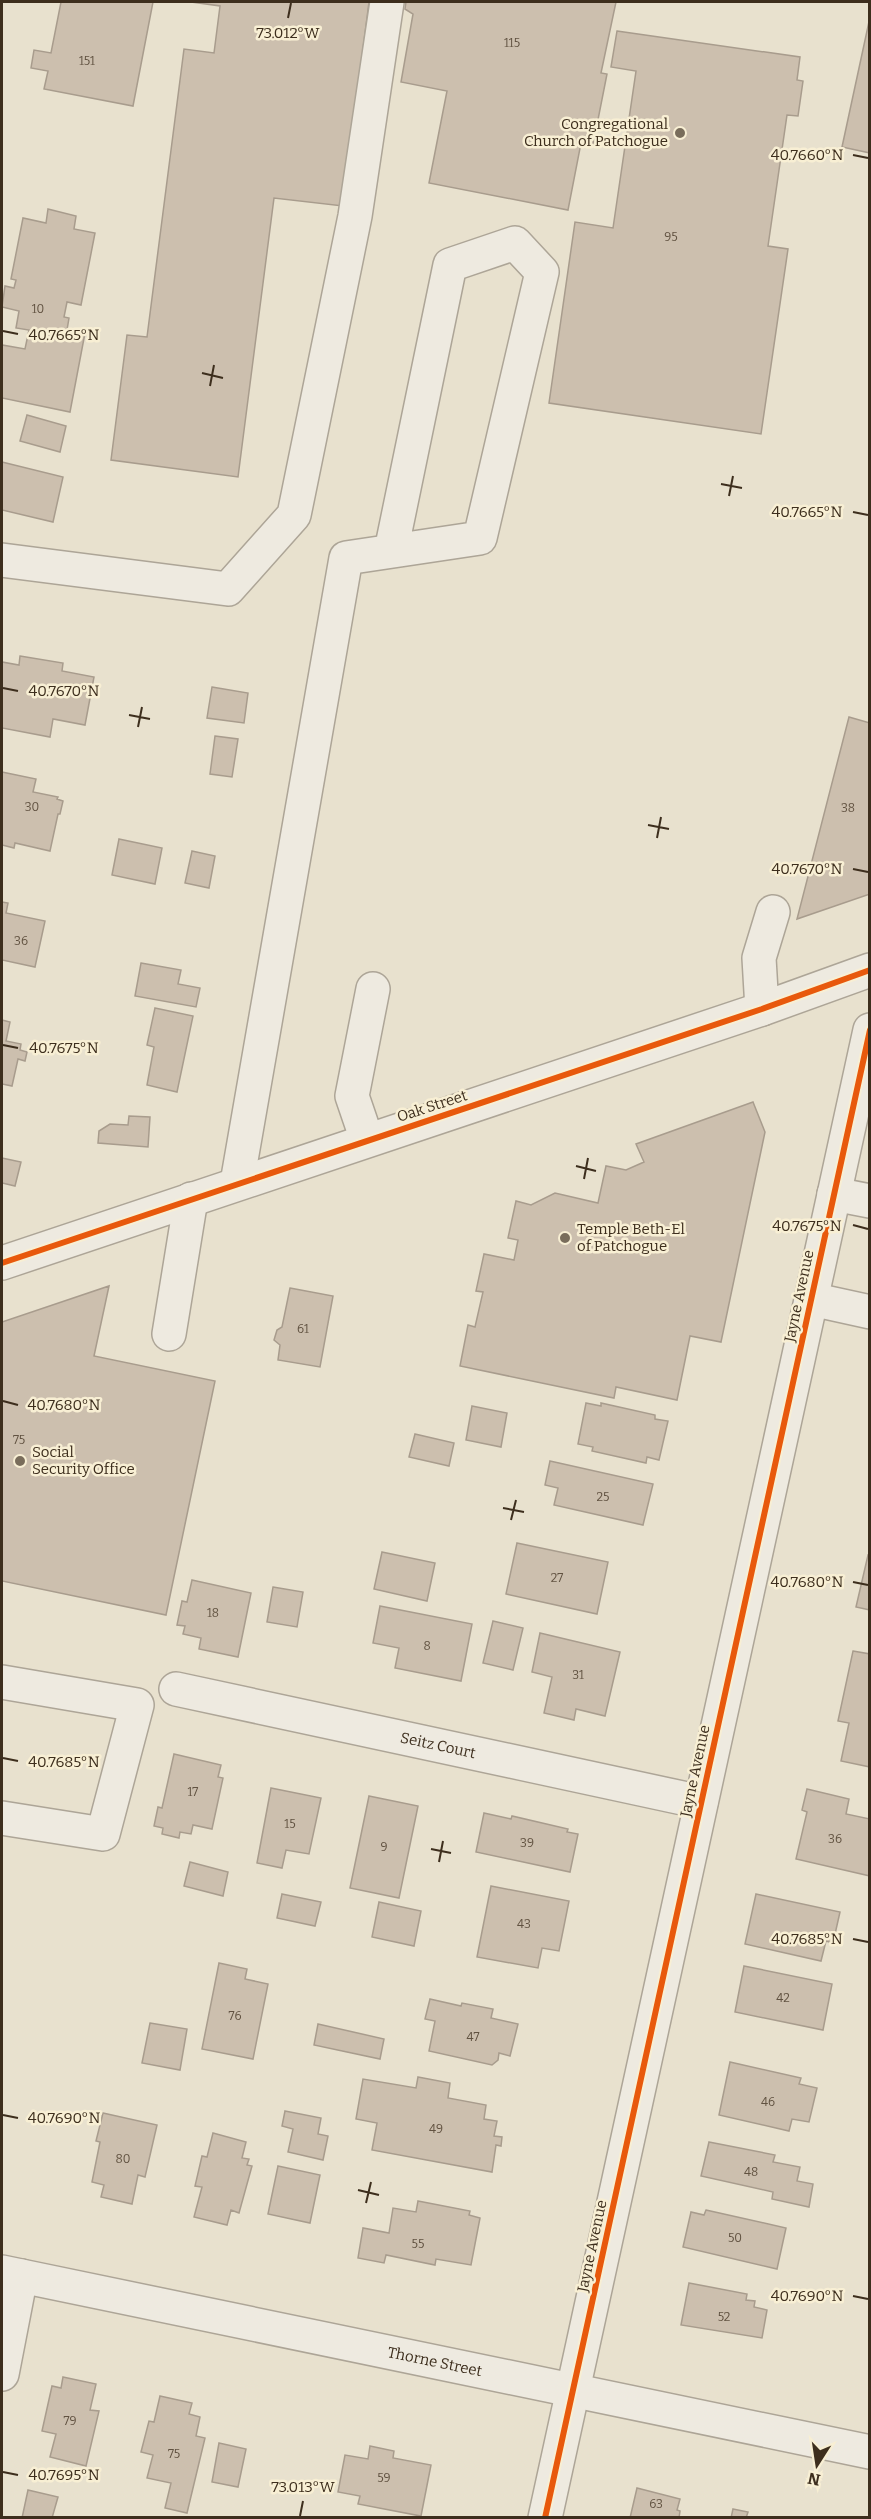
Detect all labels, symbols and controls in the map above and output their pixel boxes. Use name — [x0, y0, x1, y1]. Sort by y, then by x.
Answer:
text: 73.012°W — [256, 24, 320, 42]
house number: 115 — [504, 36, 520, 50]
house number: 151 — [79, 54, 95, 68]
place label: Congregational Church of Patchogue — [524, 115, 668, 150]
marker: Congregational Church of Patchogue — [673, 126, 687, 140]
text: 40.7660°N — [771, 146, 843, 164]
house number: 95 — [664, 230, 678, 244]
house number: 10 — [32, 302, 44, 316]
text: 40.7665°N — [29, 326, 100, 344]
text: 40.7665°N — [772, 503, 843, 521]
text: 40.7670°N — [29, 682, 100, 700]
house number: 30 — [25, 800, 39, 814]
house number: 38 — [841, 801, 855, 815]
text: 40.7670°N — [772, 860, 843, 878]
house number: 36 — [14, 934, 28, 948]
text: 40.7675°N — [29, 1039, 99, 1057]
street label: Oak Street — [395, 1086, 470, 1126]
text: 40.7675°N — [772, 1217, 842, 1235]
place label: Temple Beth-El of Patchogue — [577, 1220, 685, 1255]
marker: Temple Beth-El of Patchogue — [558, 1231, 572, 1245]
street label: Jayne Avenue — [780, 1248, 818, 1345]
house number: 61 — [297, 1322, 309, 1336]
text: 40.7680°N — [28, 1396, 101, 1414]
house number: 75 — [13, 1433, 25, 1447]
place label: Social Security Office — [32, 1443, 135, 1478]
marker: Social Security Office — [13, 1454, 27, 1468]
house number: 25 — [597, 1490, 609, 1504]
house number: 27 — [551, 1571, 563, 1585]
text: 40.7680°N — [771, 1573, 844, 1591]
house number: 18 — [207, 1606, 219, 1620]
house number: 8 — [423, 1639, 431, 1653]
house number: 31 — [572, 1668, 584, 1682]
street label: Jayne Avenue — [676, 1723, 714, 1820]
street label: Seitz Court — [399, 1729, 478, 1762]
text: 40.7685°N — [28, 1753, 100, 1771]
house number: 17 — [188, 1785, 198, 1799]
house number: 15 — [284, 1817, 296, 1831]
house number: 36 — [828, 1832, 842, 1846]
house number: 39 — [520, 1836, 534, 1850]
house number: 9 — [380, 1840, 388, 1854]
house number: 43 — [517, 1917, 531, 1931]
text: 40.7685°N — [771, 1930, 843, 1948]
house number: 42 — [776, 1991, 790, 2005]
house number: 76 — [229, 2009, 241, 2023]
house number: 47 — [467, 2030, 479, 2044]
house number: 46 — [761, 2095, 775, 2109]
text: 40.7690°N — [28, 2109, 100, 2127]
house number: 49 — [429, 2122, 443, 2136]
house number: 80 — [116, 2152, 130, 2166]
house number: 48 — [744, 2165, 758, 2179]
street label: Jayne Avenue — [573, 2198, 611, 2295]
house number: 50 — [728, 2231, 742, 2245]
house number: 55 — [412, 2237, 424, 2251]
text: 40.7690°N — [771, 2287, 843, 2305]
house number: 52 — [718, 2310, 730, 2324]
street label: Thorne Street — [386, 2343, 484, 2380]
house number: 79 — [64, 2414, 76, 2428]
north arrow — [787, 2435, 847, 2495]
house number: 75 — [168, 2447, 180, 2461]
text: 40.7695°N — [28, 2466, 100, 2484]
text: N — [806, 2469, 822, 2490]
house number: 59 — [377, 2471, 391, 2485]
text: 73.013°W — [271, 2478, 335, 2496]
house number: 63 — [649, 2497, 663, 2511]

